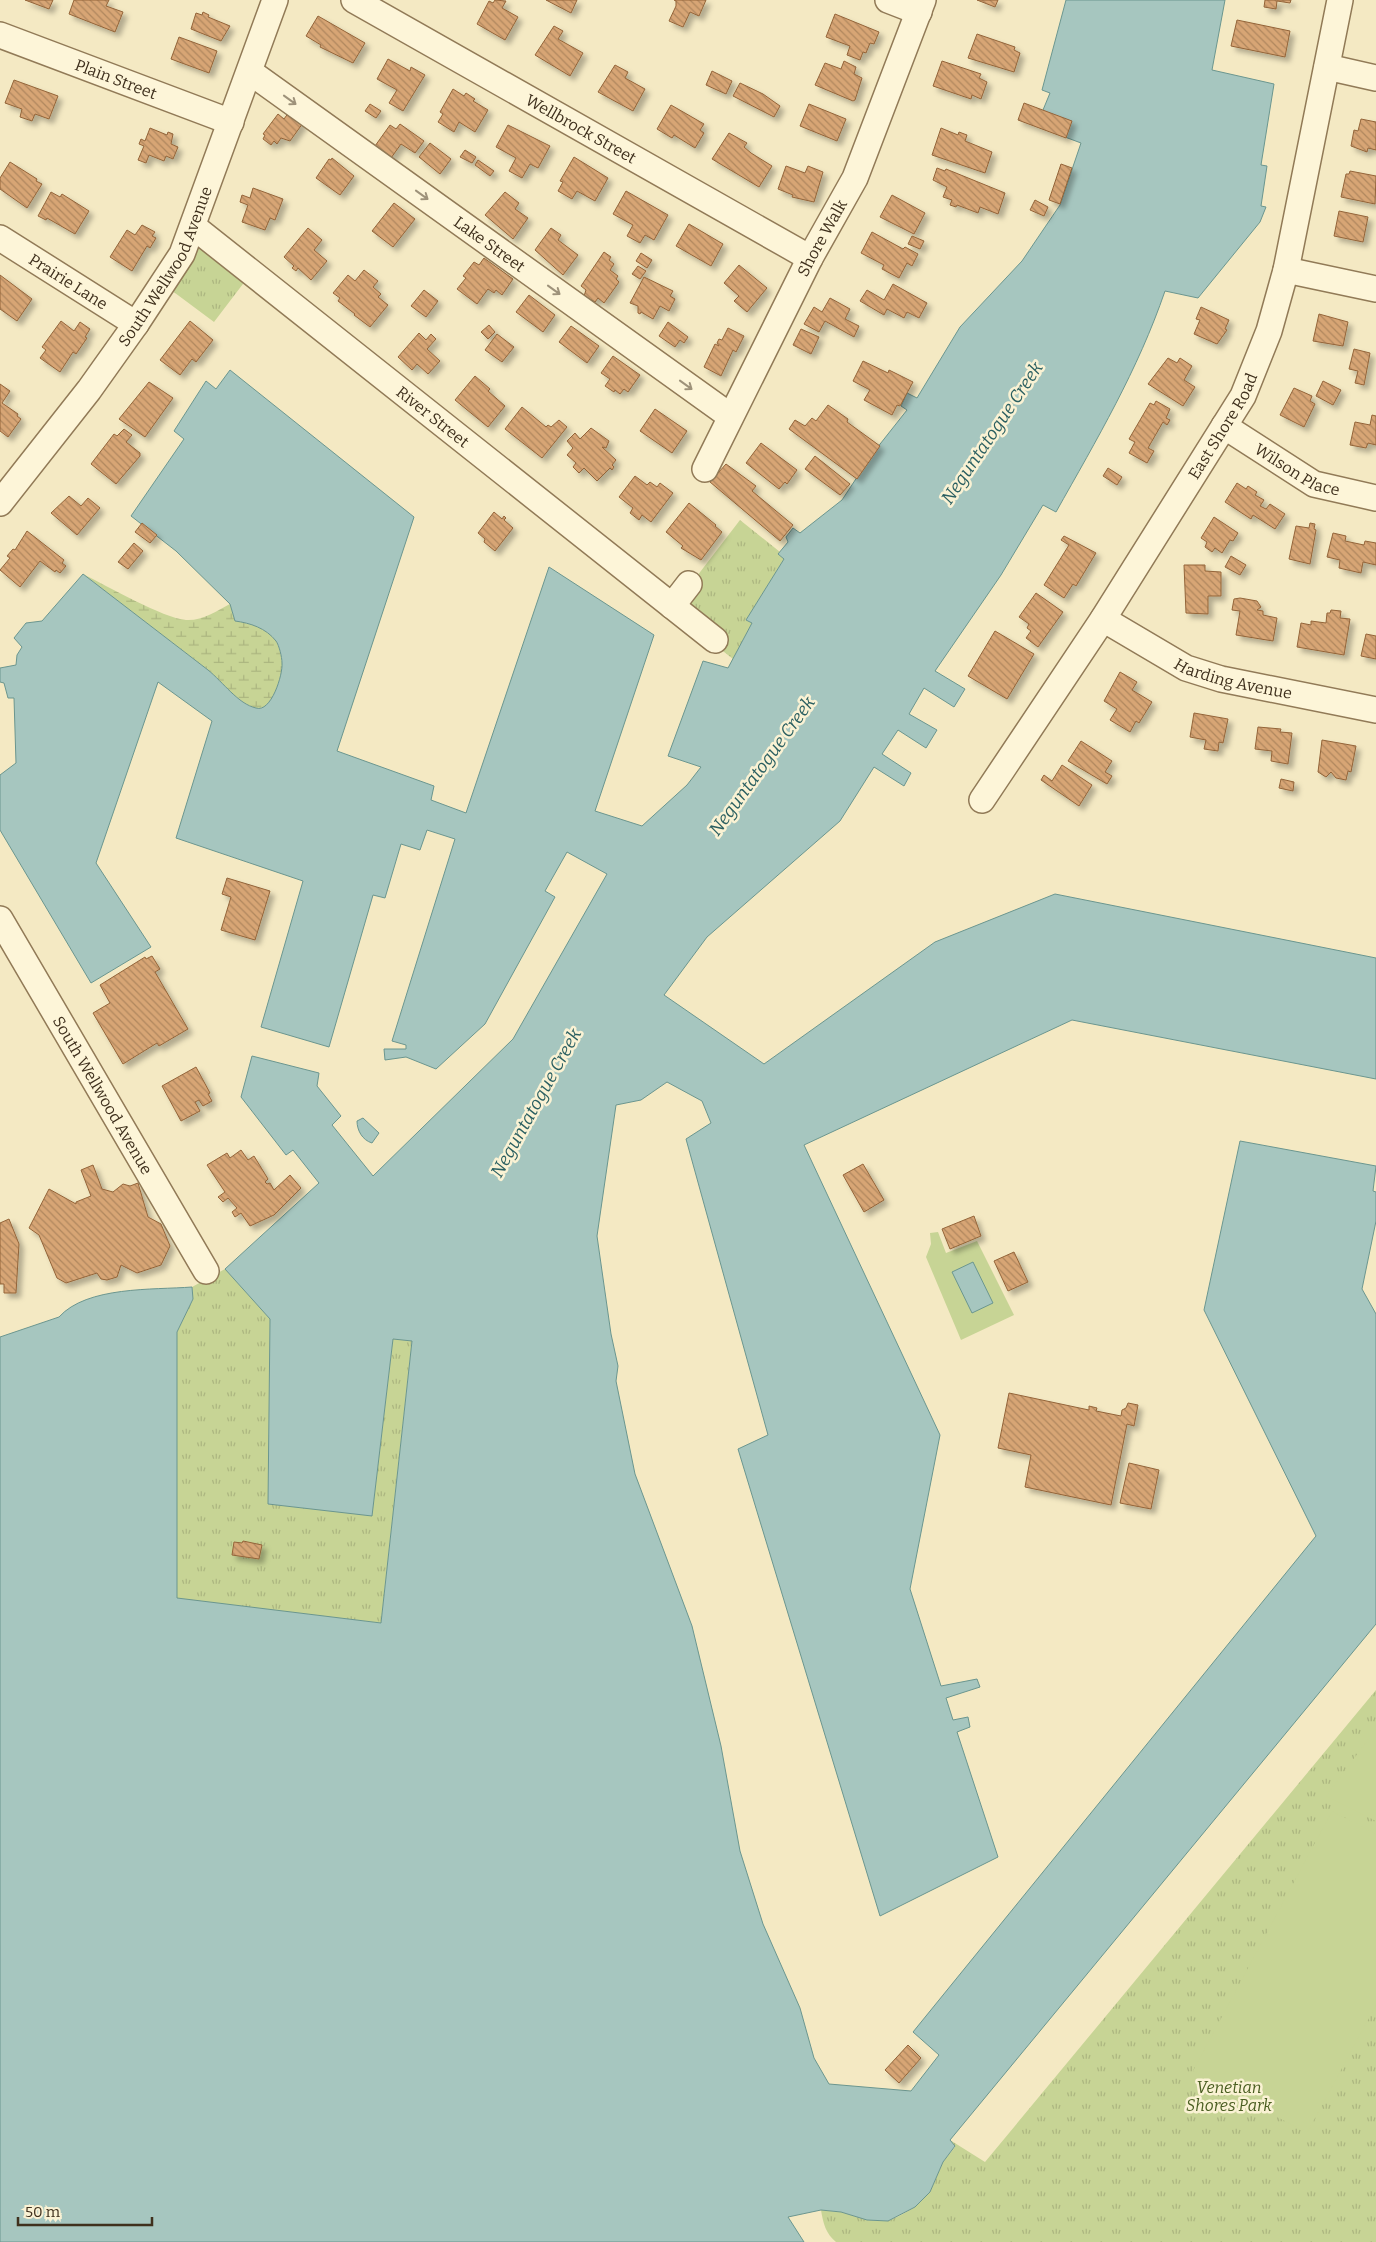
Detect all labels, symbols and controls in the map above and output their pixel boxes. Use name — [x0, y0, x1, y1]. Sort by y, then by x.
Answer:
street label: Plain Street — [72, 55, 160, 103]
street label: Wellbrock Street — [522, 90, 640, 168]
one-way arrow — [283, 95, 297, 105]
street label: South Wellwood Avenue — [114, 184, 216, 350]
one-way arrow — [415, 190, 429, 200]
street label: Shore Walk — [793, 196, 851, 280]
street label: Lake Street — [450, 212, 529, 276]
street label: Prairie Lane — [25, 250, 111, 314]
one-way arrow — [547, 285, 561, 295]
water label: Neguntatogue Creek — [936, 358, 1048, 508]
street label: East Shore Road — [1184, 370, 1261, 483]
one-way arrow — [679, 379, 692, 390]
street label: River Street — [393, 382, 473, 452]
street label: Wilson Place — [1251, 439, 1341, 500]
street label: Harding Avenue — [1171, 654, 1294, 703]
water label: Neguntatogue Creek — [704, 692, 820, 840]
street label: South Wellwood Avenue — [49, 1013, 156, 1178]
water label: Neguntatogue Creek — [486, 1025, 586, 1181]
park label: Venetian Shores Park — [1186, 2078, 1272, 2115]
scale bar — [18, 2194, 151, 2226]
text: 50 m — [25, 2203, 61, 2221]

